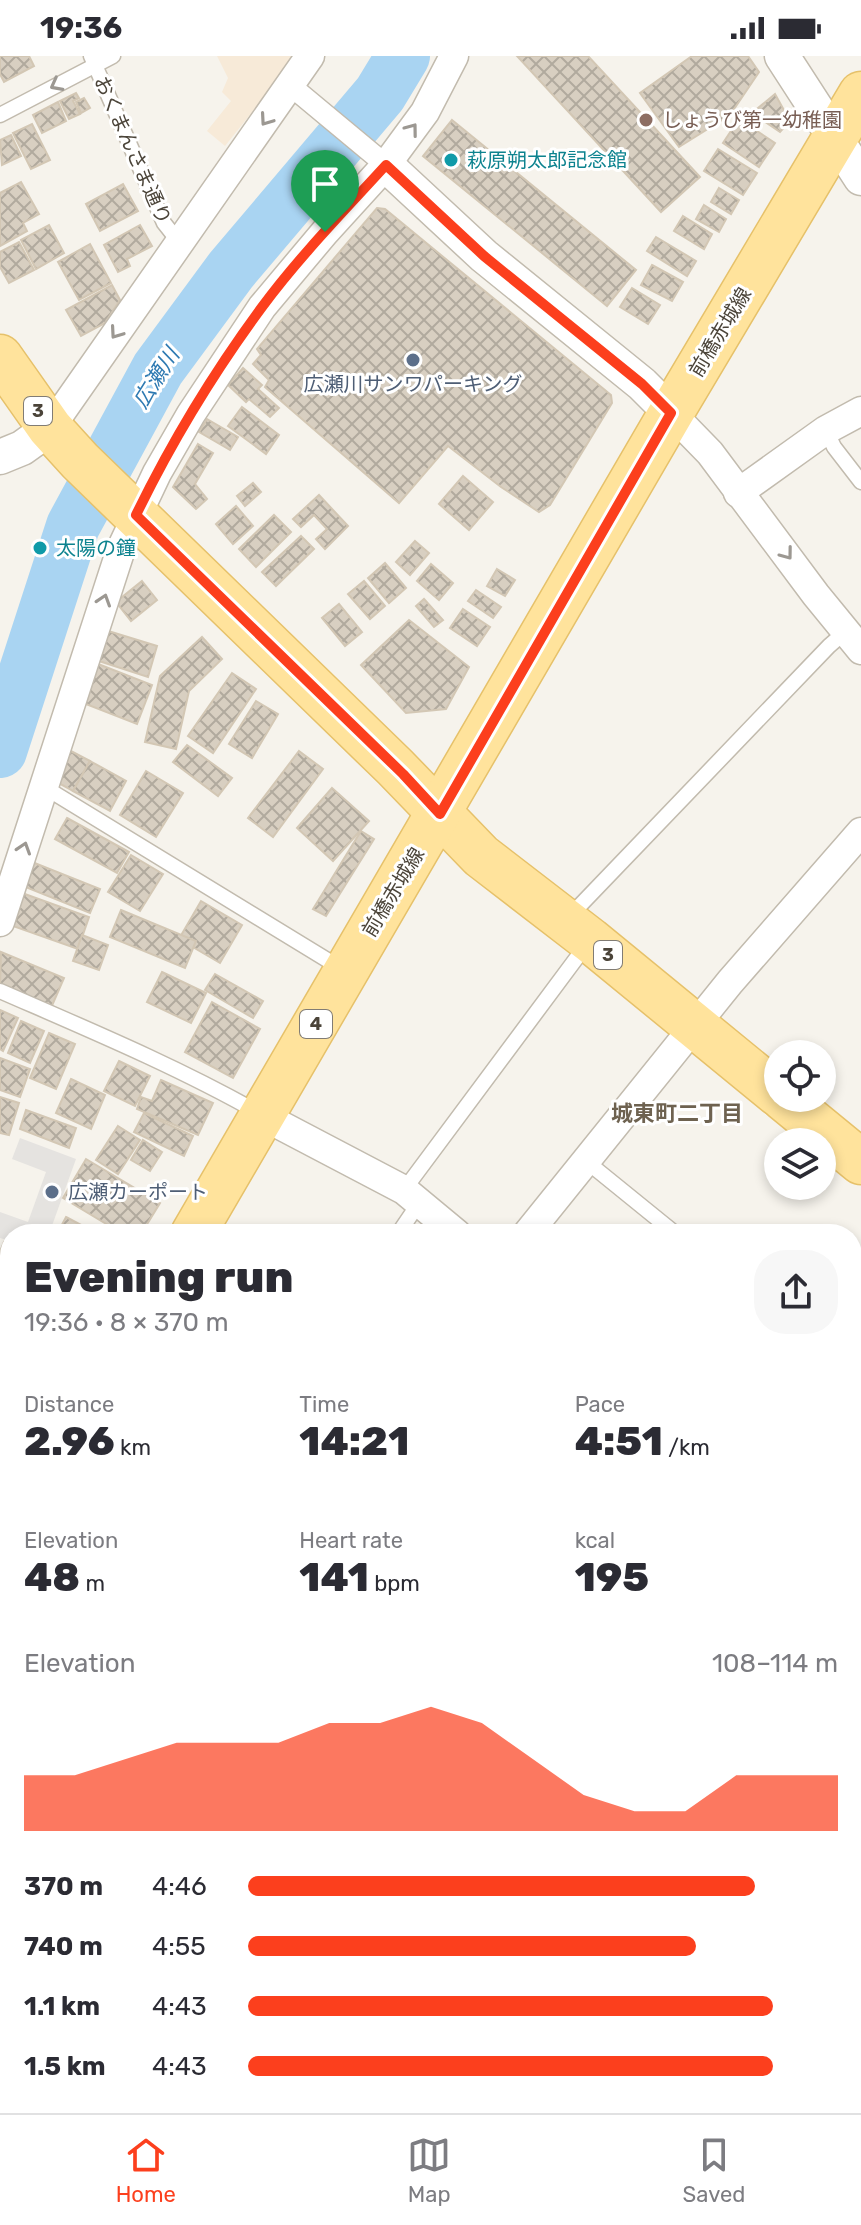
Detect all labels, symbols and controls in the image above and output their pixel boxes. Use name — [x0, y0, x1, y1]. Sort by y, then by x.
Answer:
text: 19:36 — [40, 10, 122, 46]
street label: おくまんさま通り — [89, 72, 177, 228]
one-way arrow — [50, 76, 65, 91]
place label: しょうび第一幼稚園 — [662, 108, 842, 132]
marker: しょうび第一幼稚園 — [637, 111, 655, 129]
one-way arrow — [261, 112, 276, 126]
one-way arrow — [403, 123, 417, 137]
place label: 萩原朔太郎記念館 — [467, 148, 627, 172]
pin — [291, 150, 359, 232]
marker: 萩原朔太郎記念館 — [442, 151, 460, 169]
icon: arrive — [303, 162, 347, 206]
street label: 前橋赤城線 — [684, 283, 756, 381]
one-way arrow — [111, 324, 126, 338]
water label: 広瀬川 — [127, 341, 186, 413]
marker: 広瀬川サンワパーキング — [404, 351, 422, 369]
place label: 広瀬川サンワパーキング — [304, 372, 523, 396]
road number: 3 — [24, 397, 52, 425]
place label: 太陽の鐘 — [56, 536, 136, 560]
marker: 太陽の鐘 — [31, 539, 49, 557]
one-way arrow — [777, 546, 792, 560]
one-way arrow — [95, 594, 111, 608]
one-way arrow — [14, 841, 30, 855]
street label: 前橋赤城線 — [357, 843, 429, 941]
road number: 3 — [594, 941, 622, 969]
road number: 4 — [300, 1010, 332, 1038]
map controls — [764, 1040, 836, 1200]
button: locate — [764, 1040, 836, 1112]
district label: 城東町二丁目 — [611, 1100, 743, 1127]
button: layers — [764, 1128, 836, 1200]
place label: 広瀬カーポート — [68, 1180, 208, 1204]
marker: 広瀬カーポート — [43, 1183, 61, 1201]
button: share — [754, 1250, 838, 1334]
text: Evening run — [24, 1251, 293, 1303]
text: 19:36 · 8 × 370 m — [24, 1307, 229, 1338]
text: Distance — [24, 1391, 114, 1418]
text: Time — [299, 1391, 349, 1418]
text: Pace — [575, 1391, 625, 1418]
text: 2.96 — [24, 1418, 115, 1465]
text: 14:21 — [299, 1418, 409, 1465]
text: 4:51 — [575, 1418, 663, 1465]
text: km — [115, 1434, 151, 1461]
text: /km — [663, 1434, 710, 1461]
text: Elevation — [24, 1527, 118, 1554]
text: Heart rate — [299, 1527, 403, 1554]
text: kcal — [575, 1527, 615, 1554]
text: 48 — [24, 1554, 80, 1601]
text: 141 — [299, 1554, 369, 1601]
text: 195 — [575, 1554, 649, 1601]
text: m — [80, 1570, 105, 1597]
text: bpm — [369, 1570, 420, 1597]
text: Elevation — [24, 1648, 135, 1679]
text: 108–114 m — [712, 1648, 838, 1679]
text: 370 m — [24, 1871, 103, 1902]
text: 4:46 — [152, 1871, 207, 1902]
text: 740 m — [24, 1931, 103, 1962]
text: 4:55 — [152, 1931, 206, 1962]
text: 1.1 km — [24, 1991, 100, 2022]
text: 4:43 — [152, 1991, 207, 2022]
text: 1.5 km — [24, 2051, 106, 2082]
text: 4:43 — [152, 2051, 207, 2082]
tab: Home — [116, 2133, 176, 2208]
tab: Map — [407, 2133, 451, 2208]
tab: Saved — [683, 2133, 745, 2208]

